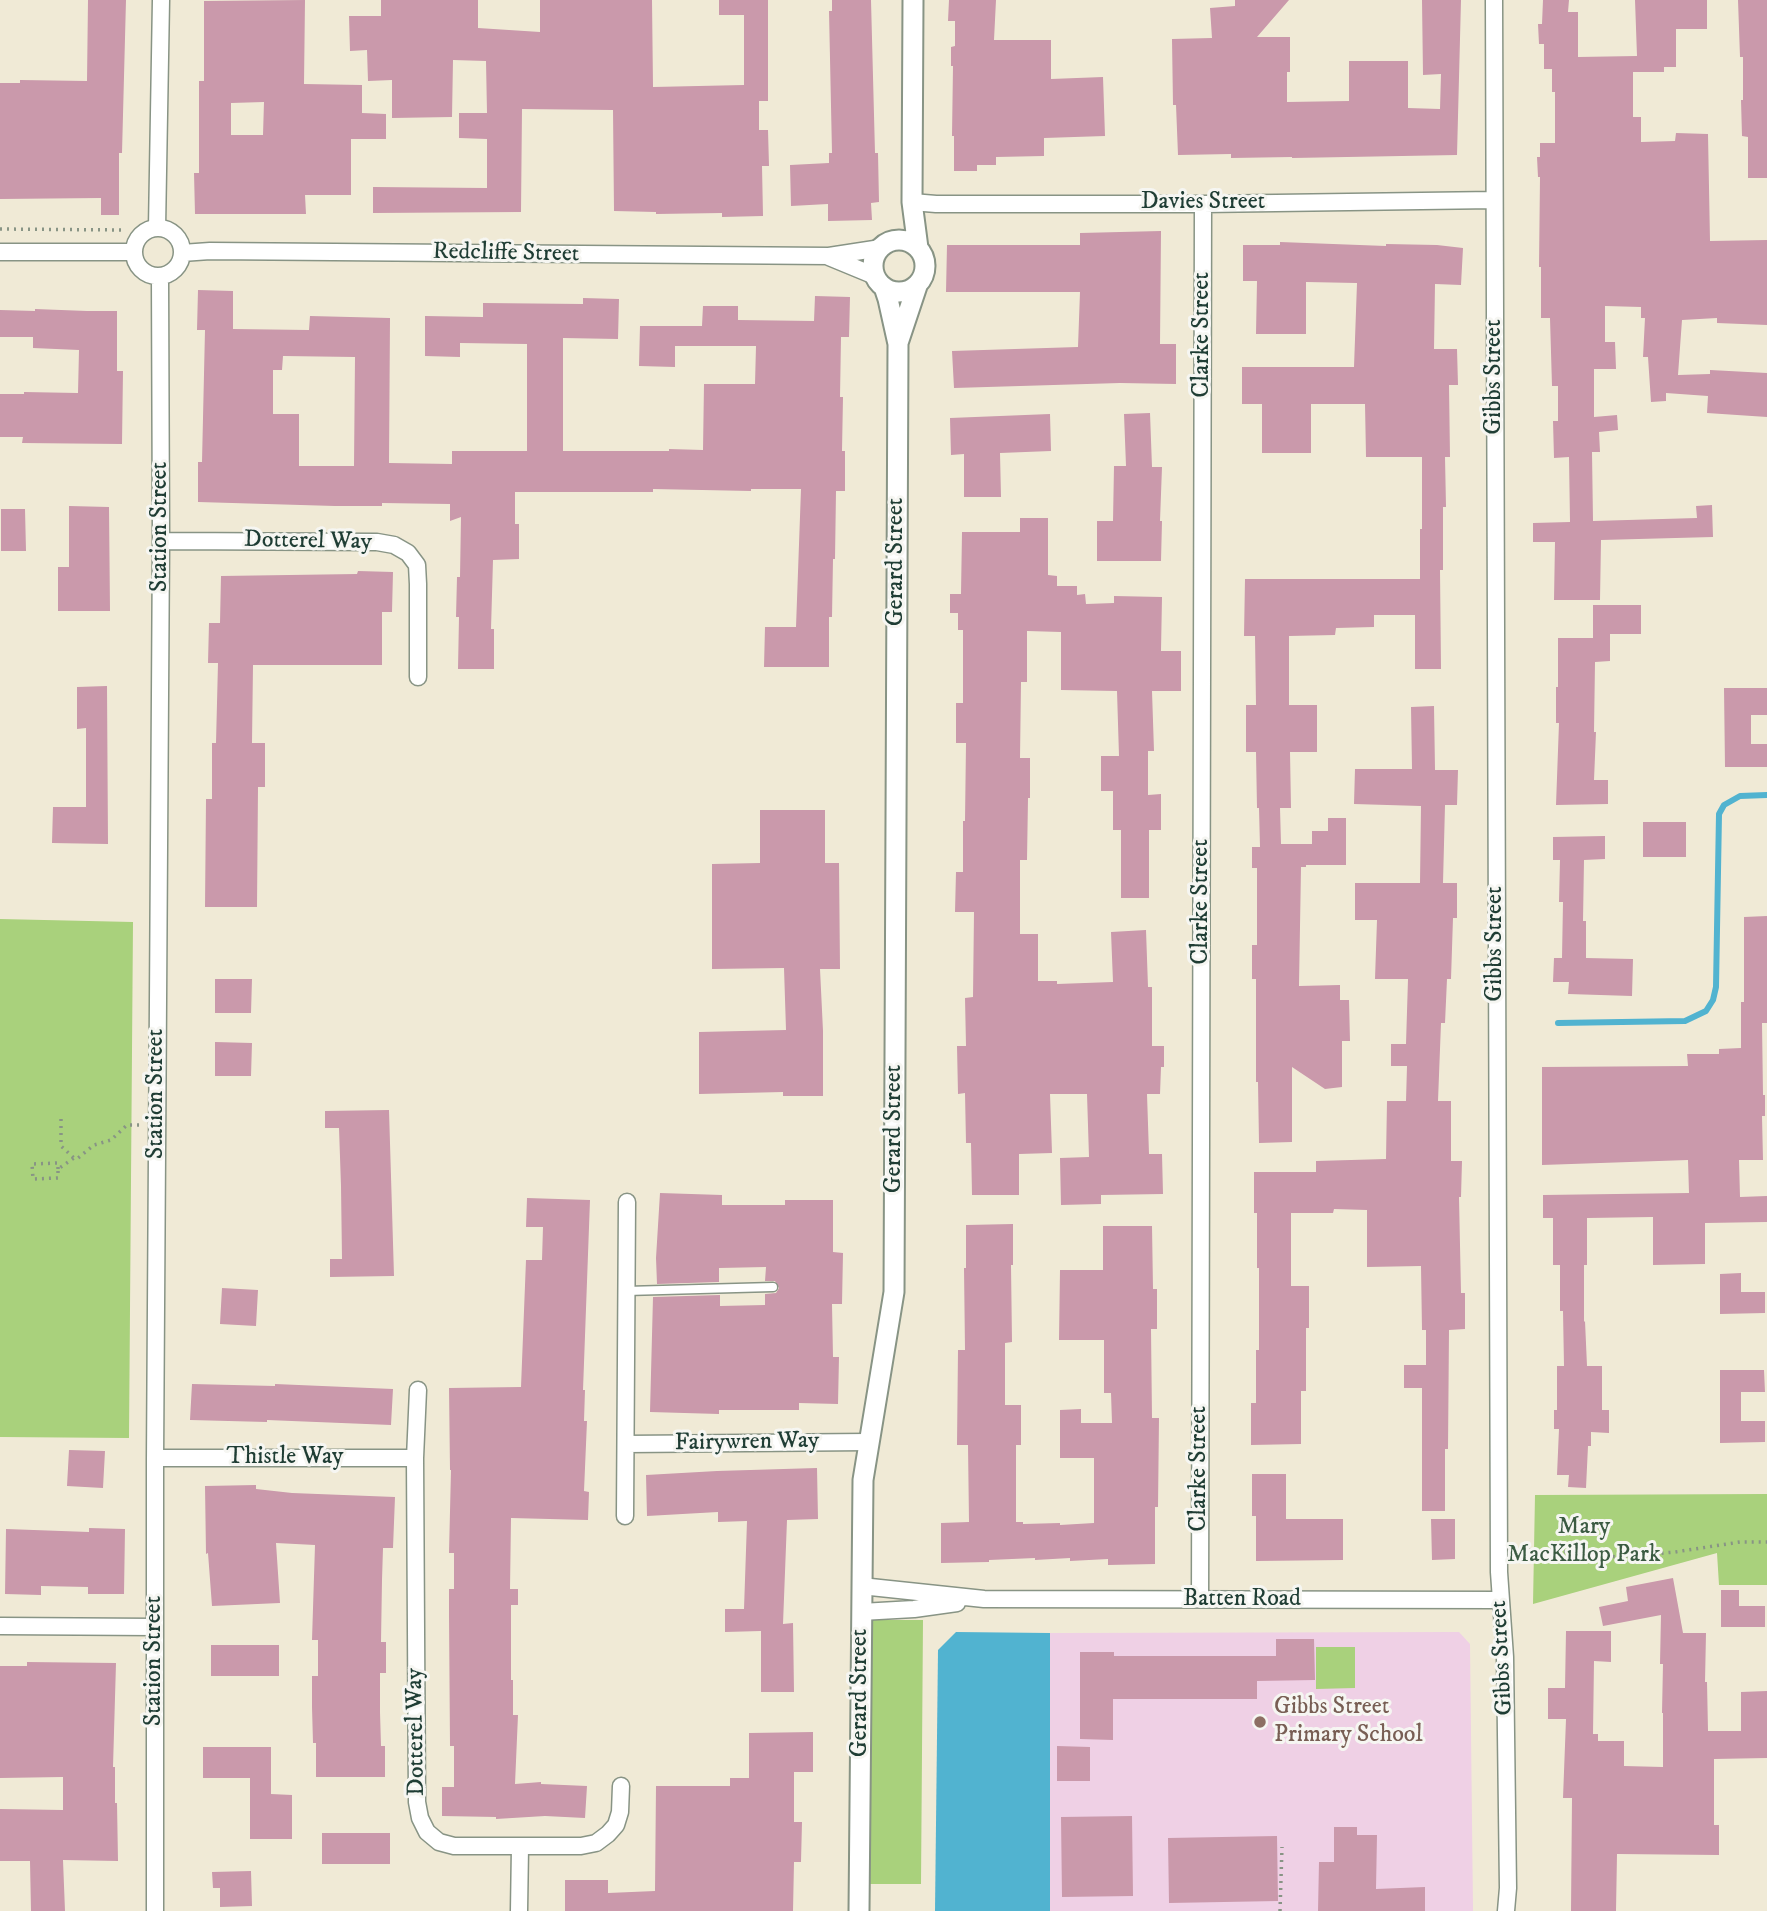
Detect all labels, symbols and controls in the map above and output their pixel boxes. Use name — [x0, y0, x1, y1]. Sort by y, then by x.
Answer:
street label: Davies Street — [1141, 189, 1265, 217]
street label: Redcliffe Street — [432, 238, 580, 270]
street label: Clarke Street — [1189, 272, 1217, 398]
street label: Gibbs Street — [1481, 319, 1509, 435]
street label: Station Street — [147, 462, 175, 592]
street label: Gerard Street — [883, 498, 911, 626]
street label: Dotterel Way — [244, 526, 372, 558]
street label: Clarke Street — [1188, 839, 1216, 965]
street label: Gibbs Street — [1482, 886, 1510, 1002]
street label: Station Street — [143, 1029, 171, 1159]
street label: Gerard Street — [881, 1065, 909, 1193]
street label: Clarke Street — [1186, 1406, 1214, 1532]
street label: Fairywren Way — [674, 1427, 820, 1459]
street label: Thistle Way — [227, 1444, 343, 1472]
park label: Mary MacKillop Park — [1507, 1514, 1661, 1570]
street label: Batten Road — [1183, 1586, 1301, 1614]
street label: Station Street — [141, 1596, 169, 1726]
street label: Gibbs Street — [1486, 1600, 1520, 1716]
street label: Gerard Street — [847, 1629, 875, 1757]
street label: Dotterel Way — [401, 1668, 433, 1796]
place label: Gibbs Street Primary School — [1274, 1694, 1423, 1750]
marker: Gibbs Street Primary School — [1252, 1714, 1268, 1730]

